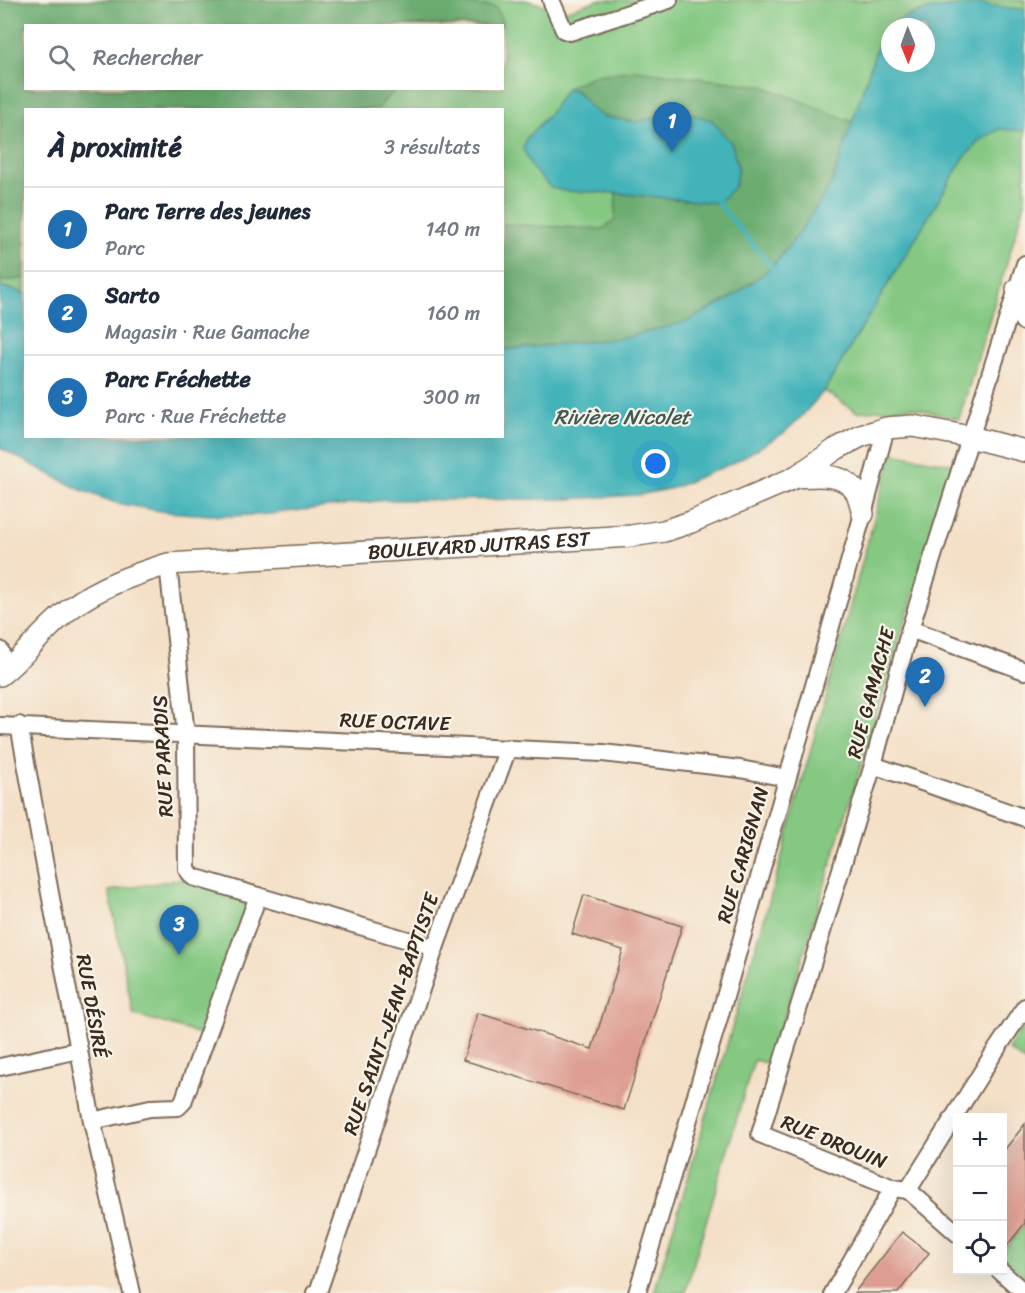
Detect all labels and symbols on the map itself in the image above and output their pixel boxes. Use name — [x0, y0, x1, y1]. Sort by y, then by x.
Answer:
north arrow — [881, 18, 935, 72]
pin: 1 — [652, 102, 692, 152]
water label: Rivière Nicolet — [554, 398, 693, 436]
your location — [641, 449, 670, 478]
street label: BOULEVARD JUTRAS EST — [367, 521, 592, 569]
street label: RUE GAMACHE — [837, 622, 906, 762]
pin: 2 — [906, 658, 944, 707]
street label: RUE PARADIS — [142, 694, 184, 818]
street label: RUE OCTAVE — [339, 703, 453, 741]
street label: RUE CARIGNAN — [707, 783, 779, 927]
street label: RUE SAINT-JEAN-BAPTISTE — [333, 886, 450, 1140]
pin: 3 — [160, 906, 198, 955]
street label: RUE DÉSIRÉ — [66, 951, 119, 1063]
street label: RUE DROUIN — [776, 1105, 893, 1179]

